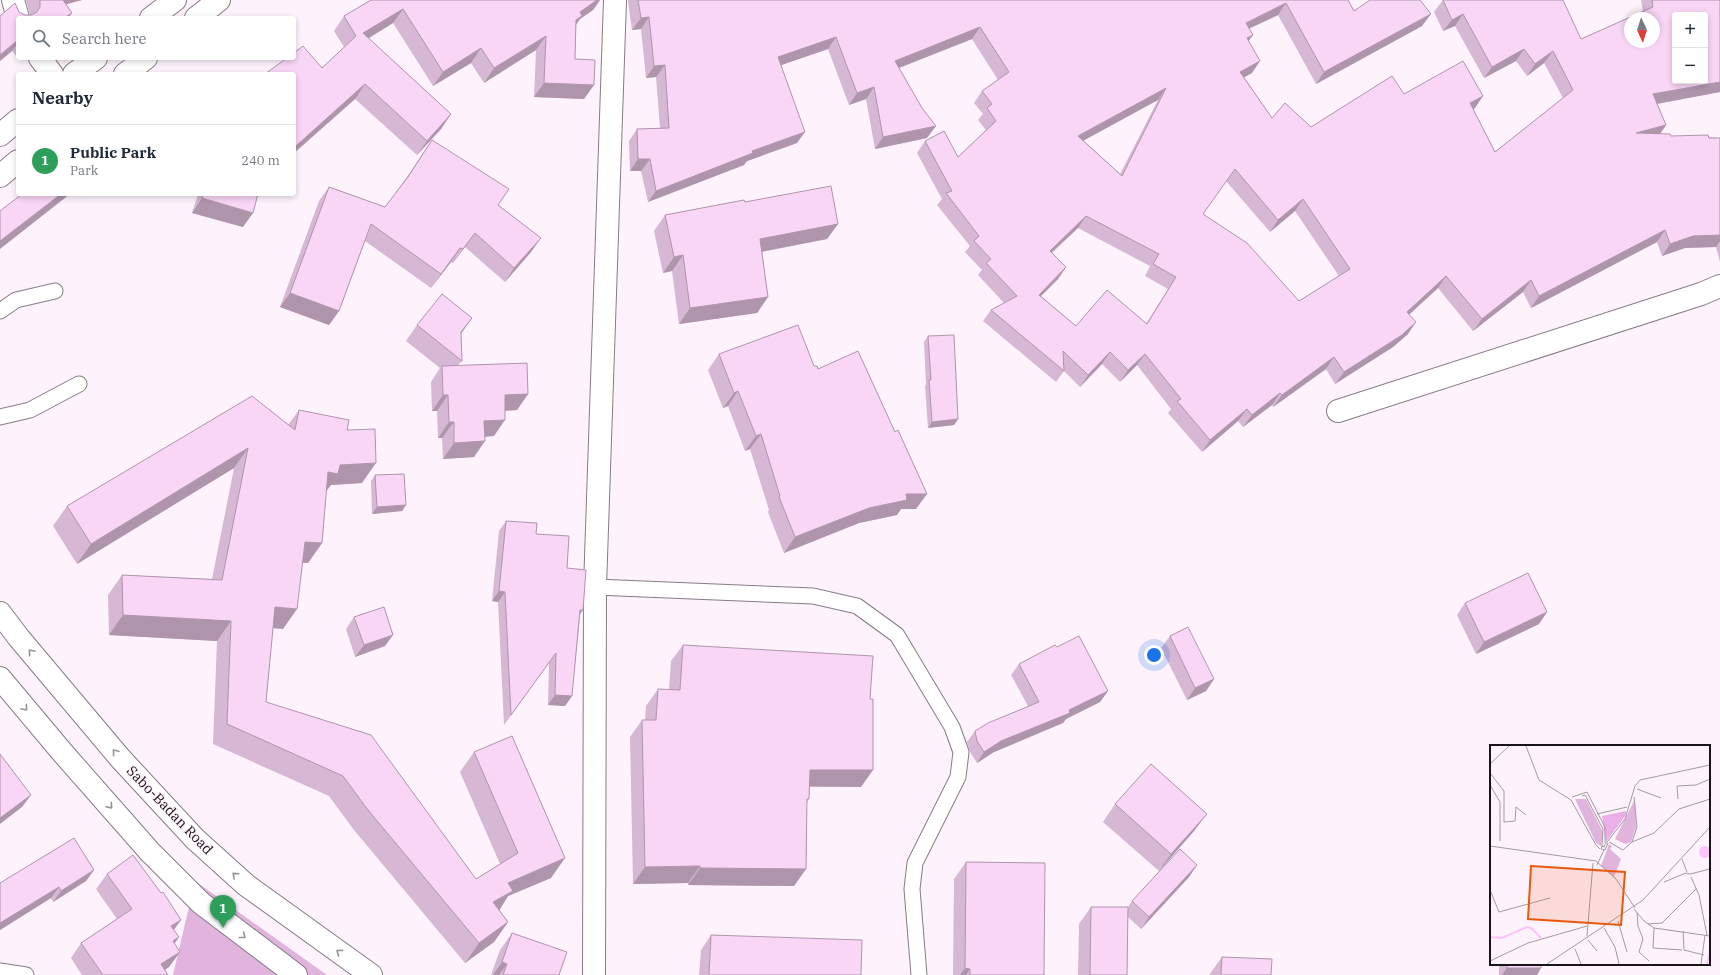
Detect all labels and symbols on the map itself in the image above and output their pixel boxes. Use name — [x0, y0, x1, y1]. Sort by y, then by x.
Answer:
north arrow — [1624, 12, 1660, 48]
your location — [1144, 645, 1164, 665]
one-way arrow — [29, 650, 36, 657]
one-way arrow — [21, 703, 28, 711]
inset map — [1490, 745, 1710, 965]
one-way arrow — [113, 749, 120, 756]
street label: Sabo-Badan Road — [123, 762, 217, 859]
one-way arrow — [105, 802, 112, 809]
one-way arrow — [232, 872, 240, 880]
pin: 1 — [210, 895, 236, 928]
one-way arrow — [239, 931, 246, 938]
one-way arrow — [337, 950, 344, 957]

